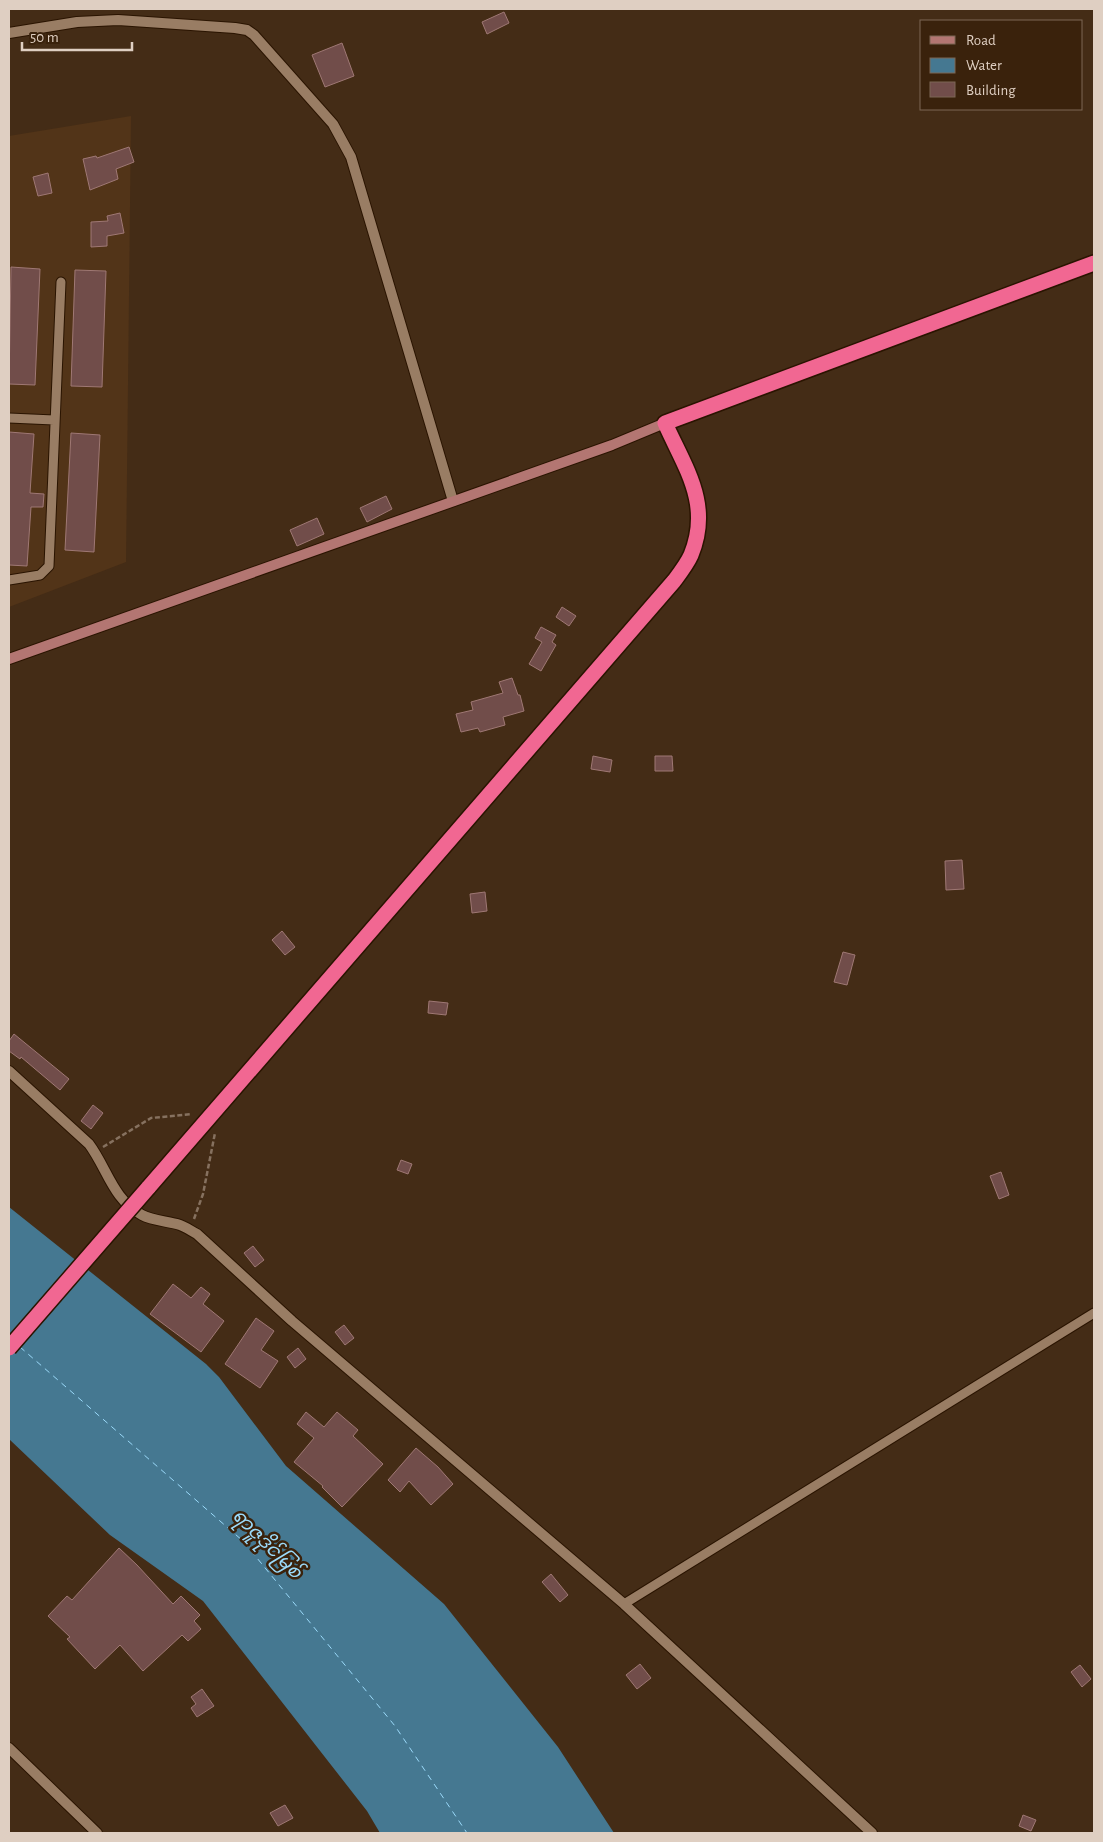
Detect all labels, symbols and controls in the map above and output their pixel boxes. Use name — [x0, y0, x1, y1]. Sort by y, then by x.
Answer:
scale bar — [22, 20, 132, 52]
legend — [920, 20, 1083, 110]
text: 50 m — [30, 30, 59, 45]
text: Road — [966, 33, 996, 48]
text: Water — [966, 58, 1002, 73]
text: Building — [966, 83, 1016, 98]
water label: ရာဇူဒိုင်မြစ် — [225, 1502, 310, 1587]

